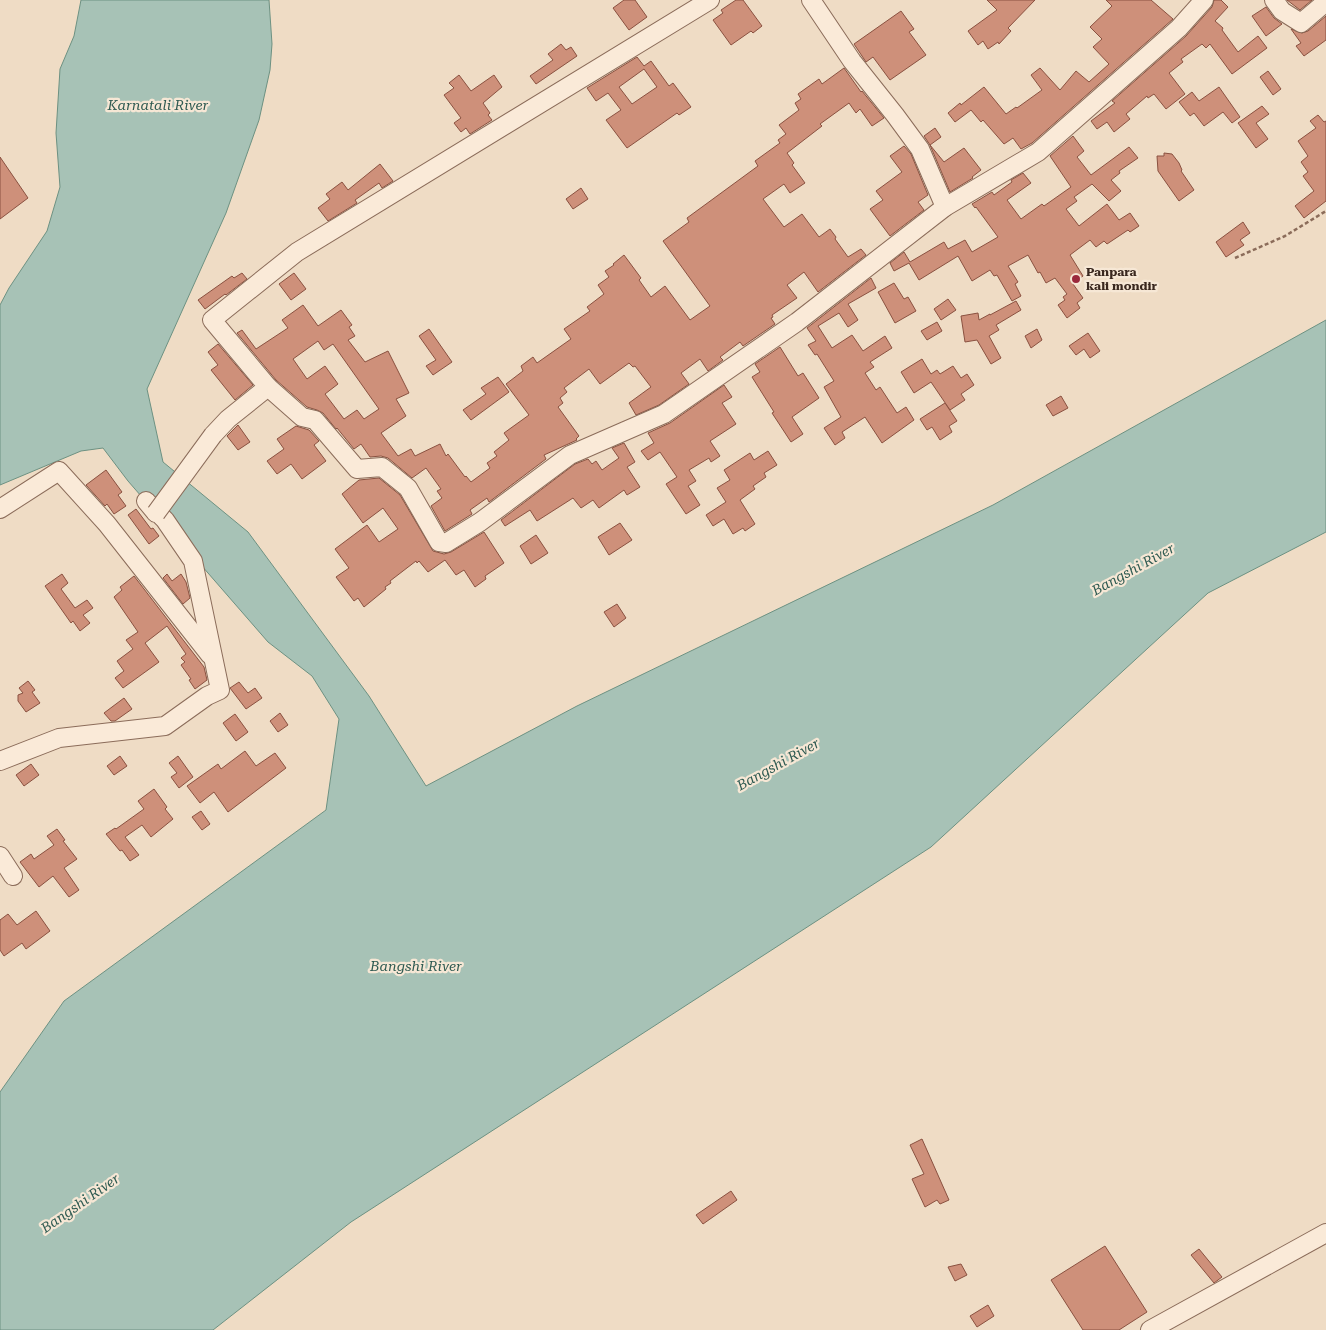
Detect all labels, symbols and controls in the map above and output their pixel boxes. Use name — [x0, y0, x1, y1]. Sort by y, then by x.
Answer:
water label: Karnatali River — [107, 97, 209, 113]
place label: Panpara kali mondir — [1086, 265, 1157, 293]
marker: Panpara kali mondir — [1070, 273, 1082, 285]
water label: Bangshi River — [1088, 540, 1177, 599]
water label: Bangshi River — [733, 735, 822, 794]
water label: Bangshi River — [369, 958, 462, 974]
water label: Bangshi River — [37, 1170, 122, 1236]

